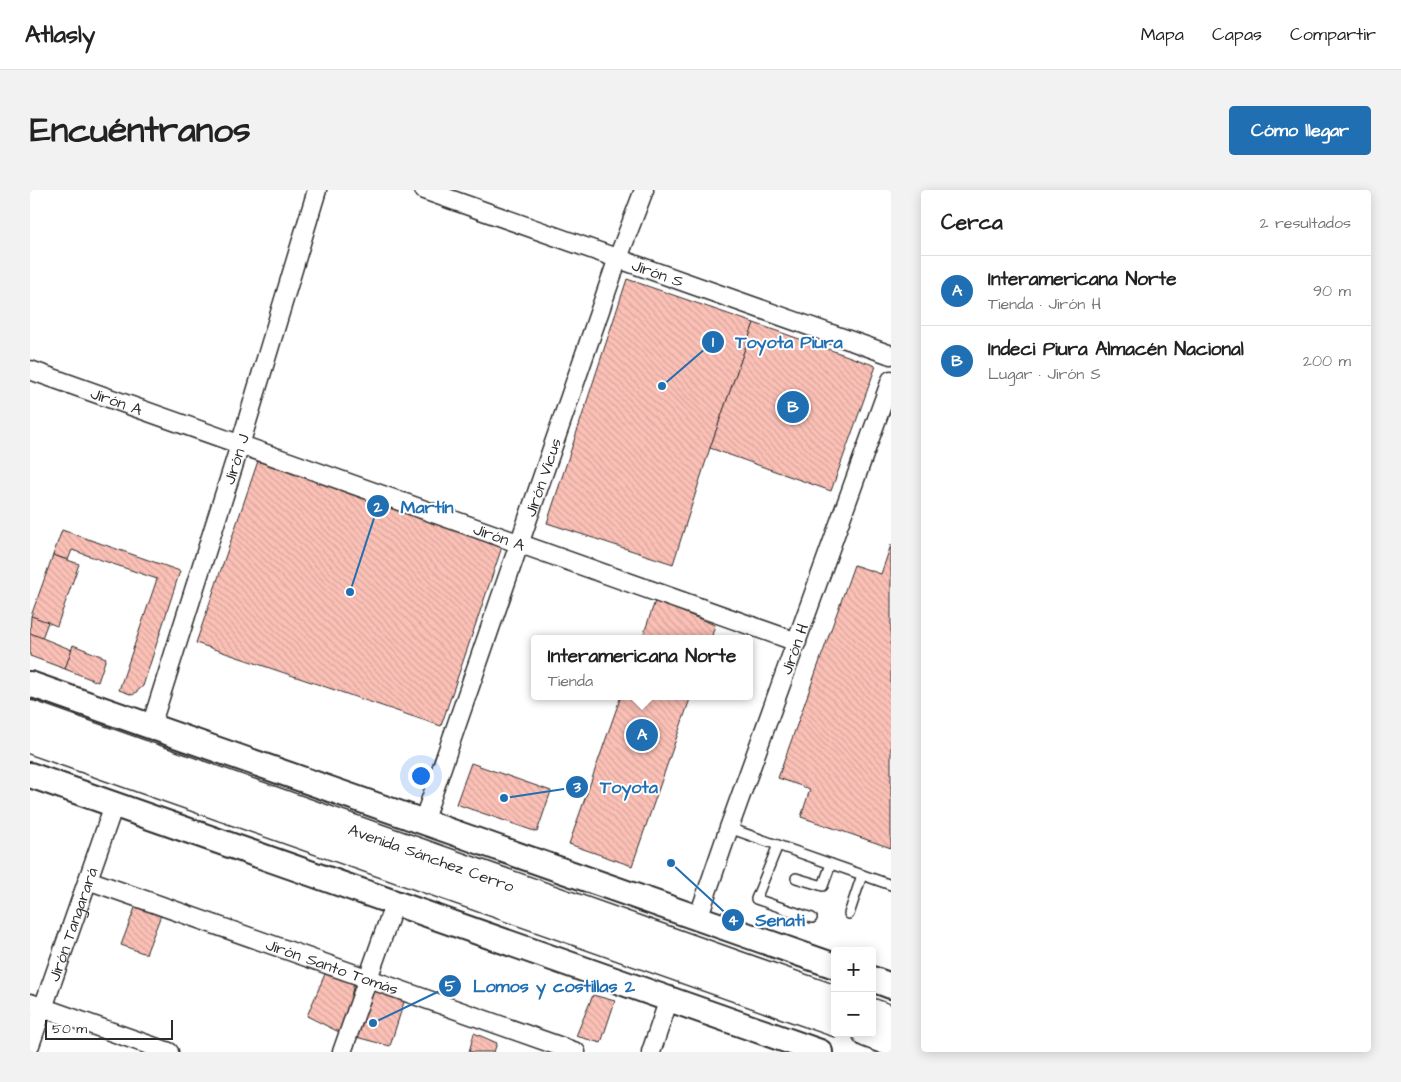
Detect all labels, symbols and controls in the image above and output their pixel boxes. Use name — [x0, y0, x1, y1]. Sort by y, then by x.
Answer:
text: Atlasly — [25, 18, 95, 52]
text: Mapa — [1141, 22, 1184, 47]
text: Capas — [1212, 22, 1262, 47]
text: Compartir — [1290, 22, 1376, 47]
text: Encuéntranos — [30, 106, 251, 155]
button: Cómo llegar — [1229, 106, 1371, 155]
text: Cerca — [941, 208, 1003, 237]
text: 2 resultados — [1259, 212, 1351, 234]
street label: Jirón S — [629, 254, 686, 293]
text: Interamericana Norte — [988, 266, 1176, 293]
text: A — [952, 280, 962, 302]
text: 90 m — [1313, 280, 1351, 302]
text: Tienda · Jirón H — [988, 293, 1101, 315]
callout: Toyota Piura — [701, 325, 853, 358]
text: Toyota Piura — [734, 330, 844, 356]
text: 1 — [712, 332, 714, 353]
text: Indeci Piura Almacén Nacional — [988, 336, 1244, 363]
text: B — [951, 350, 963, 372]
text: 200 m — [1303, 350, 1351, 372]
text: Lugar · Jirón S — [988, 363, 1101, 385]
street label: Jirón A — [88, 382, 145, 421]
pin: B — [777, 388, 809, 426]
street label: Jirón J — [218, 431, 255, 487]
street label: Jirón Vicus — [519, 435, 567, 520]
callout: Martín — [365, 490, 463, 523]
text: Martín — [401, 495, 453, 520]
text: 2 — [373, 497, 383, 518]
street label: Jirón A — [470, 518, 528, 557]
street label: Jirón H — [776, 620, 814, 677]
popup — [531, 635, 753, 700]
text: Interamericana Norte — [548, 643, 736, 670]
text: Tienda — [548, 670, 593, 692]
pin: A — [626, 716, 658, 754]
your location — [408, 763, 434, 789]
callout: Toyota — [565, 771, 668, 804]
text: Toyota — [599, 775, 659, 801]
text: 3 — [572, 777, 581, 798]
street label: Avenida Sánchez Cerro — [345, 819, 517, 898]
street label: Jirón Tangarará — [43, 864, 103, 985]
callout: Senati — [721, 904, 815, 937]
text: Senati — [754, 908, 805, 933]
text: 4 — [728, 910, 739, 931]
street label: Jirón Santo Tomás — [263, 934, 401, 1001]
map controls — [831, 947, 876, 1037]
button: + — [831, 947, 876, 992]
callout: Lomos y costillas 2 — [438, 969, 645, 1002]
text: Lomos y costillas 2 — [473, 974, 636, 1000]
text: 5 — [445, 976, 456, 997]
button: − — [831, 992, 876, 1037]
scale bar — [45, 1017, 172, 1040]
text: 50 m — [52, 1019, 87, 1039]

